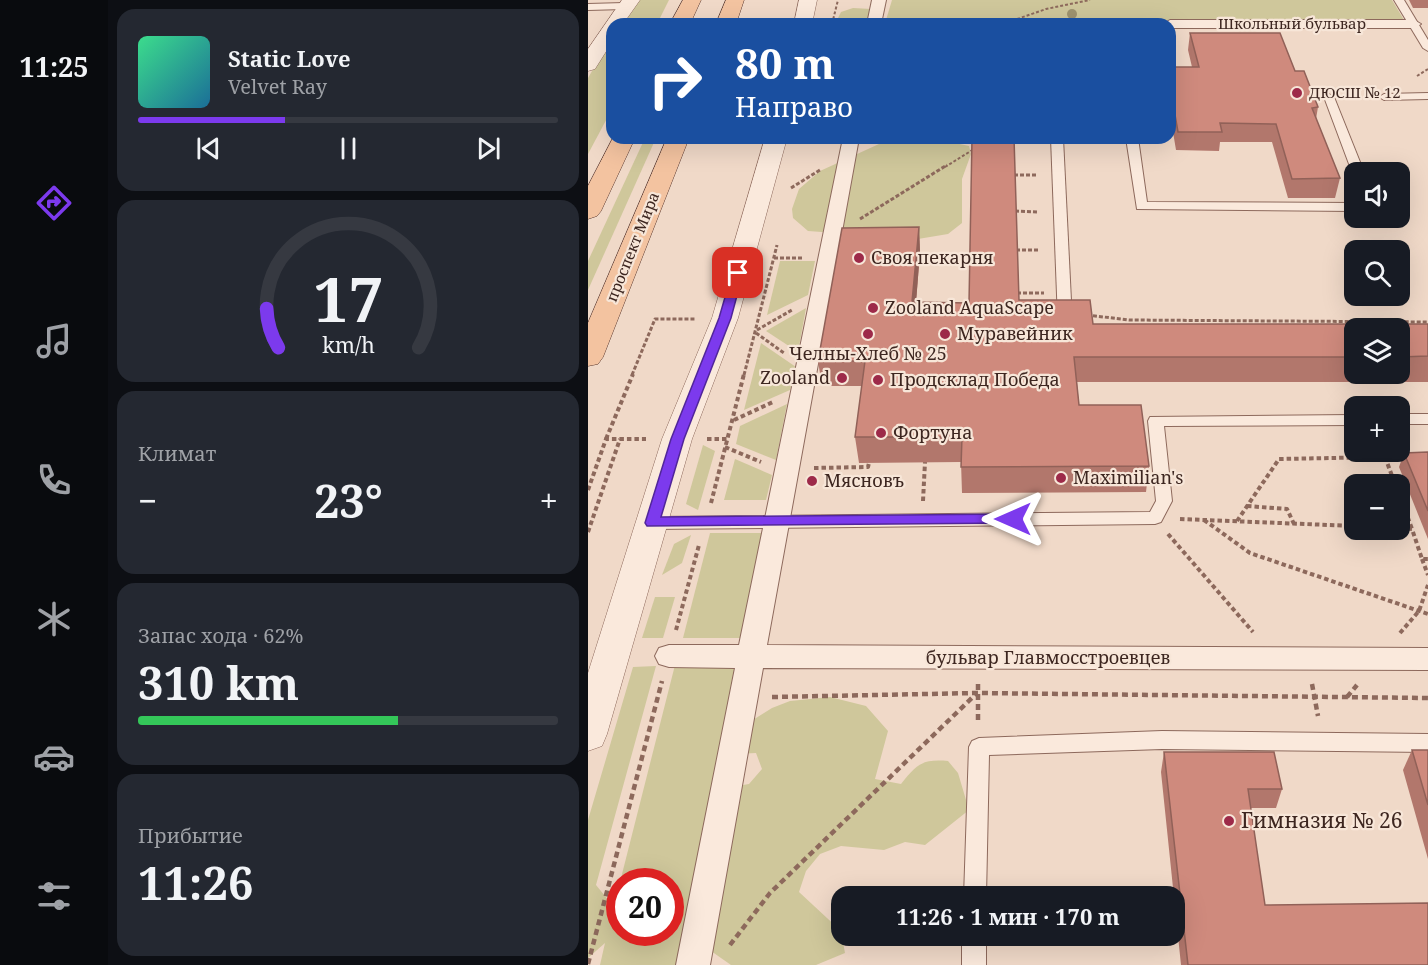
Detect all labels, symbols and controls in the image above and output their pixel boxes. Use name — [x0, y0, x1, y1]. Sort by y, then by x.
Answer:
street label: Школьный бульвар — [1218, 13, 1366, 33]
text: 80 m — [735, 34, 835, 91]
icon: right — [636, 42, 714, 120]
text: Static Love — [228, 43, 351, 73]
text: 11:25 — [19, 48, 89, 85]
text: Velvet Ray — [228, 73, 327, 100]
place label: ДЮСШ № 12 — [1309, 82, 1401, 102]
marker: ДЮСШ № 12 — [1290, 86, 1304, 100]
text: Направо — [735, 88, 853, 125]
icon: previous — [192, 132, 225, 165]
icon: pause — [332, 132, 365, 165]
icon: next — [472, 132, 505, 165]
map controls — [1344, 162, 1410, 540]
button: sound — [1344, 162, 1410, 228]
icon: directions — [33, 182, 75, 224]
street label: проспект Мира — [601, 189, 663, 304]
button: search — [1344, 240, 1410, 306]
place label: Своя пекарня — [871, 245, 994, 269]
pin — [712, 247, 763, 298]
marker: Своя пекарня — [852, 251, 866, 265]
text: 17 — [313, 255, 383, 340]
icon: arrive — [721, 256, 754, 289]
place label: Zooland AquaScape — [885, 295, 1054, 319]
marker: Zooland AquaScape — [866, 301, 880, 315]
button: layers — [1344, 318, 1410, 384]
icon: music — [33, 320, 75, 362]
place label: Муравейник — [957, 321, 1073, 345]
marker: Челны-Хлеб № 25 — [861, 327, 875, 341]
marker: Муравейник — [938, 327, 952, 341]
text: km/h — [322, 331, 375, 360]
place label: Челны-Хлеб № 25 — [789, 341, 947, 365]
place label: Zooland — [760, 365, 830, 389]
place label: Продсклад Победа — [890, 367, 1060, 391]
marker: Zooland — [835, 371, 849, 385]
marker: Продсклад Победа — [871, 373, 885, 387]
button: + — [1344, 396, 1410, 462]
place label: Фортуна — [893, 420, 972, 444]
marker: Фортуна — [874, 426, 888, 440]
text: Климат — [138, 440, 216, 467]
icon: phone — [33, 459, 75, 501]
place label: Maximilian's — [1073, 465, 1183, 489]
place label: Мясновъ — [824, 468, 904, 492]
text: 23° — [314, 470, 383, 531]
marker: Maximilian's — [1054, 471, 1068, 485]
marker: Мясновъ — [805, 474, 819, 488]
button: − — [1344, 474, 1410, 540]
text: − — [138, 478, 157, 523]
text: + — [540, 478, 558, 523]
position arrow — [981, 487, 1045, 551]
icon: climate — [33, 598, 75, 640]
text: Запас хода · 62% — [138, 622, 303, 649]
street label: бульвар Главмосстроевцев — [926, 645, 1170, 669]
text: 310 km — [138, 652, 299, 713]
icon: car — [33, 736, 75, 778]
place label: Гимназия № 26 — [1241, 806, 1402, 834]
marker: Гимназия № 26 — [1222, 814, 1236, 828]
text: Прибытие — [138, 822, 243, 849]
text: 11:26 — [138, 852, 253, 913]
speed limit sign: 20 — [606, 868, 684, 946]
icon: filters — [33, 875, 75, 917]
text: 11:26 · 1 мин · 170 m — [896, 901, 1120, 931]

